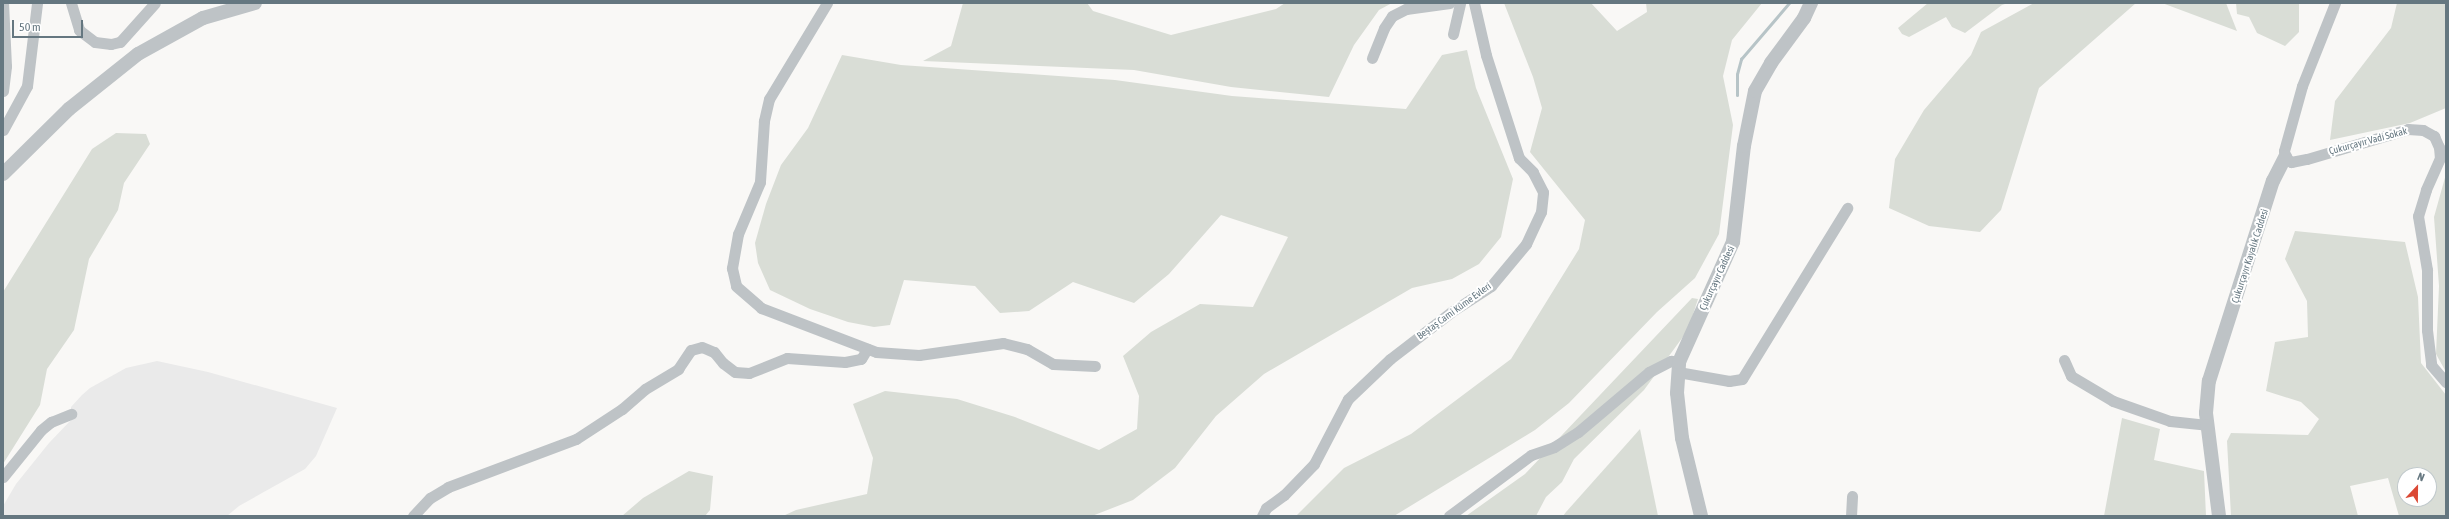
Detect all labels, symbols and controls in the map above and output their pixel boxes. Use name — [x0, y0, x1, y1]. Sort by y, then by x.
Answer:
scale bar — [14, 12, 85, 38]
text: 50 m — [19, 20, 41, 34]
street label: Çukurçayır Vadi Sokak — [2328, 125, 2408, 157]
street label: Çukurçayır Kayalık Caddesi — [2229, 207, 2271, 305]
street label: Çukurçayır Caddesi — [1697, 244, 1737, 312]
street label: Beştaş Cami Küme Evleri — [1415, 280, 1493, 342]
north arrow — [2397, 467, 2437, 507]
text: N — [2416, 470, 2426, 484]

